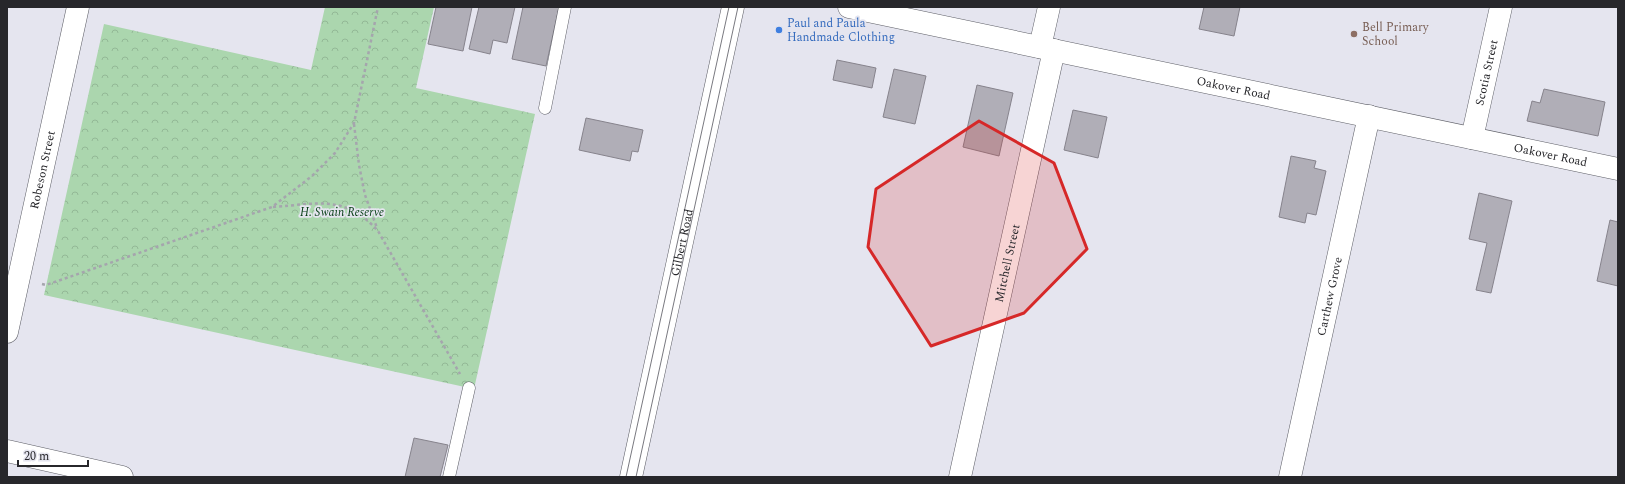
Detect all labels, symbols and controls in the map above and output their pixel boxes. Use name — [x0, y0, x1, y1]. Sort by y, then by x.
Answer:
place label: Paul and Paula Handmade Clothing — [787, 14, 895, 47]
place label: Bell Primary School — [1362, 18, 1430, 51]
marker: Paul and Paula Handmade Clothing — [774, 25, 784, 35]
marker: Bell Primary School — [1349, 29, 1359, 39]
street label: Scotia Street — [1470, 38, 1504, 108]
street label: Oakover Road — [1195, 71, 1272, 106]
street label: Robeson Street — [25, 129, 61, 211]
street label: Oakover Road — [1512, 138, 1589, 172]
park label: H. Swain Reserve — [300, 203, 384, 222]
street label: Gilbert Road — [666, 207, 699, 278]
street label: Mitchell Street — [990, 222, 1025, 304]
street label: Carthew Grove — [1312, 255, 1348, 338]
scale bar — [18, 442, 88, 468]
text: 20 m — [24, 447, 49, 466]

